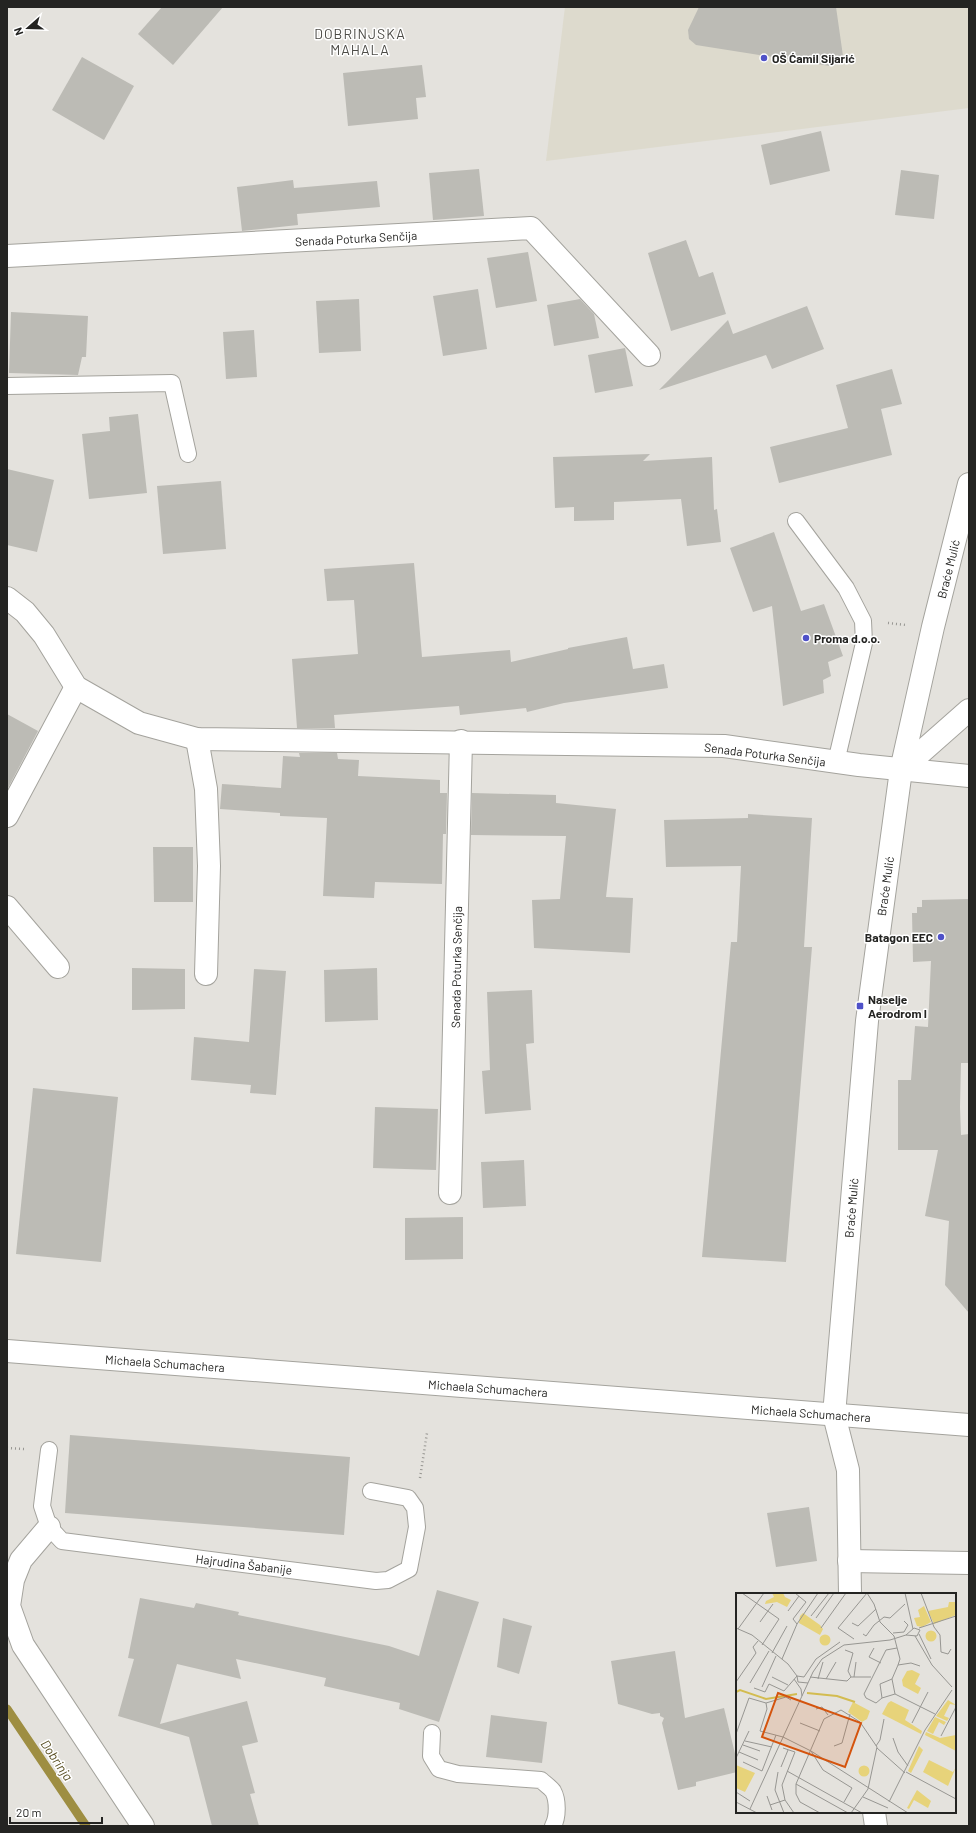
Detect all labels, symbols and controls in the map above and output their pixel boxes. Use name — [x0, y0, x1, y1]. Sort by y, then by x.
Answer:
north arrow — [8, 8, 48, 48]
district label: DOBRINJSKA MAHALA — [314, 25, 406, 58]
text: N — [11, 26, 25, 37]
place label: OŠ Ćamil Sijarić — [772, 51, 855, 65]
marker: OŠ Ćamil Sijarić — [759, 53, 769, 63]
street label: Senada Poturka Senčija — [295, 228, 417, 248]
street label: Braće Mulić — [934, 538, 962, 600]
place label: Proma d.o.o. — [814, 631, 880, 645]
marker: Proma d.o.o. — [801, 633, 811, 643]
street label: Senada Poturka Senčija — [703, 740, 827, 768]
street label: Braće Mulić — [874, 855, 896, 917]
street label: Senada Poturka Senčija — [448, 906, 464, 1028]
place label: Batagon EEC — [865, 930, 933, 944]
marker: Batagon EEC — [936, 932, 946, 942]
place label: Naselje Aerodrom I — [868, 992, 927, 1020]
marker: Naselje Aerodrom I — [855, 1001, 865, 1011]
street label: Braće Mulić — [841, 1177, 861, 1239]
street label: Michaela Schumachera — [105, 1352, 225, 1374]
street label: Michaela Schumachera — [428, 1377, 548, 1399]
street label: Michaela Schumachera — [751, 1402, 871, 1424]
street label: Hajrudina Šabanije — [195, 1551, 293, 1577]
inset map — [736, 1593, 956, 1813]
water label: Dobrinja — [37, 1736, 77, 1784]
scale bar — [10, 1799, 102, 1825]
text: 20 m — [16, 1805, 42, 1819]

